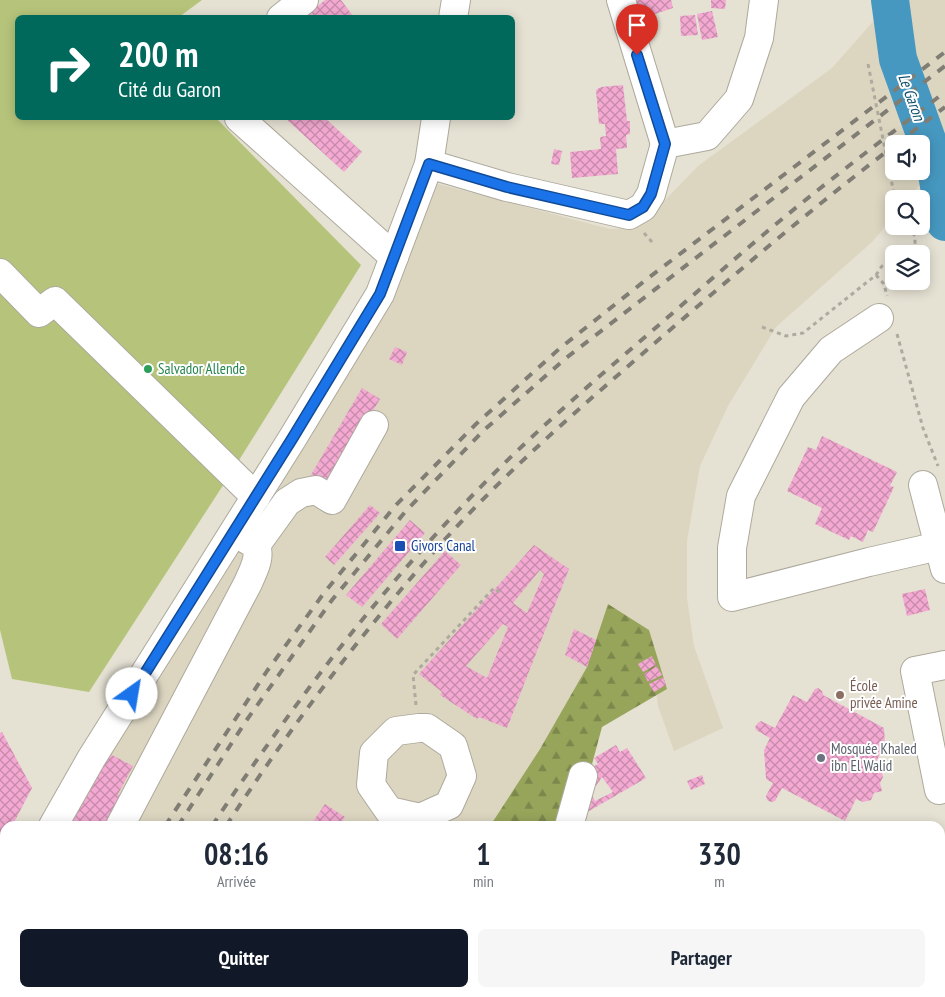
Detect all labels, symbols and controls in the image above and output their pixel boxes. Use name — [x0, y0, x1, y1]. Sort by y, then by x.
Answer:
pin — [616, 4, 658, 55]
icon: arrive — [623, 11, 651, 39]
text: 200 m — [118, 31, 199, 77]
icon: right — [35, 35, 100, 100]
water label: Le Garon — [894, 71, 930, 124]
text: Cité du Garon — [118, 75, 221, 103]
map controls — [885, 135, 930, 290]
button: sound — [885, 135, 930, 180]
button: search — [885, 190, 930, 235]
button: layers — [885, 245, 930, 290]
place label: Salvador Allende — [158, 359, 245, 378]
marker: Salvador Allende — [142, 363, 154, 375]
place label: Givors Canal — [411, 536, 476, 555]
marker: Givors Canal — [393, 539, 407, 553]
position arrow — [105, 667, 157, 719]
place label: École privée Amine — [850, 676, 918, 712]
marker: École privée Amine — [834, 689, 846, 701]
place label: Mosquée Khaled ibn El Walid — [831, 739, 917, 775]
marker: Mosquée Khaled ibn El Walid — [815, 752, 827, 764]
text: 08:16 — [204, 834, 269, 873]
text: 1 — [476, 834, 491, 873]
text: 330 — [698, 834, 741, 873]
text: Arrivée — [217, 871, 256, 891]
text: min — [473, 871, 494, 891]
text: m — [714, 871, 725, 891]
button: Quitter — [20, 929, 468, 987]
button: Partager — [478, 929, 925, 987]

